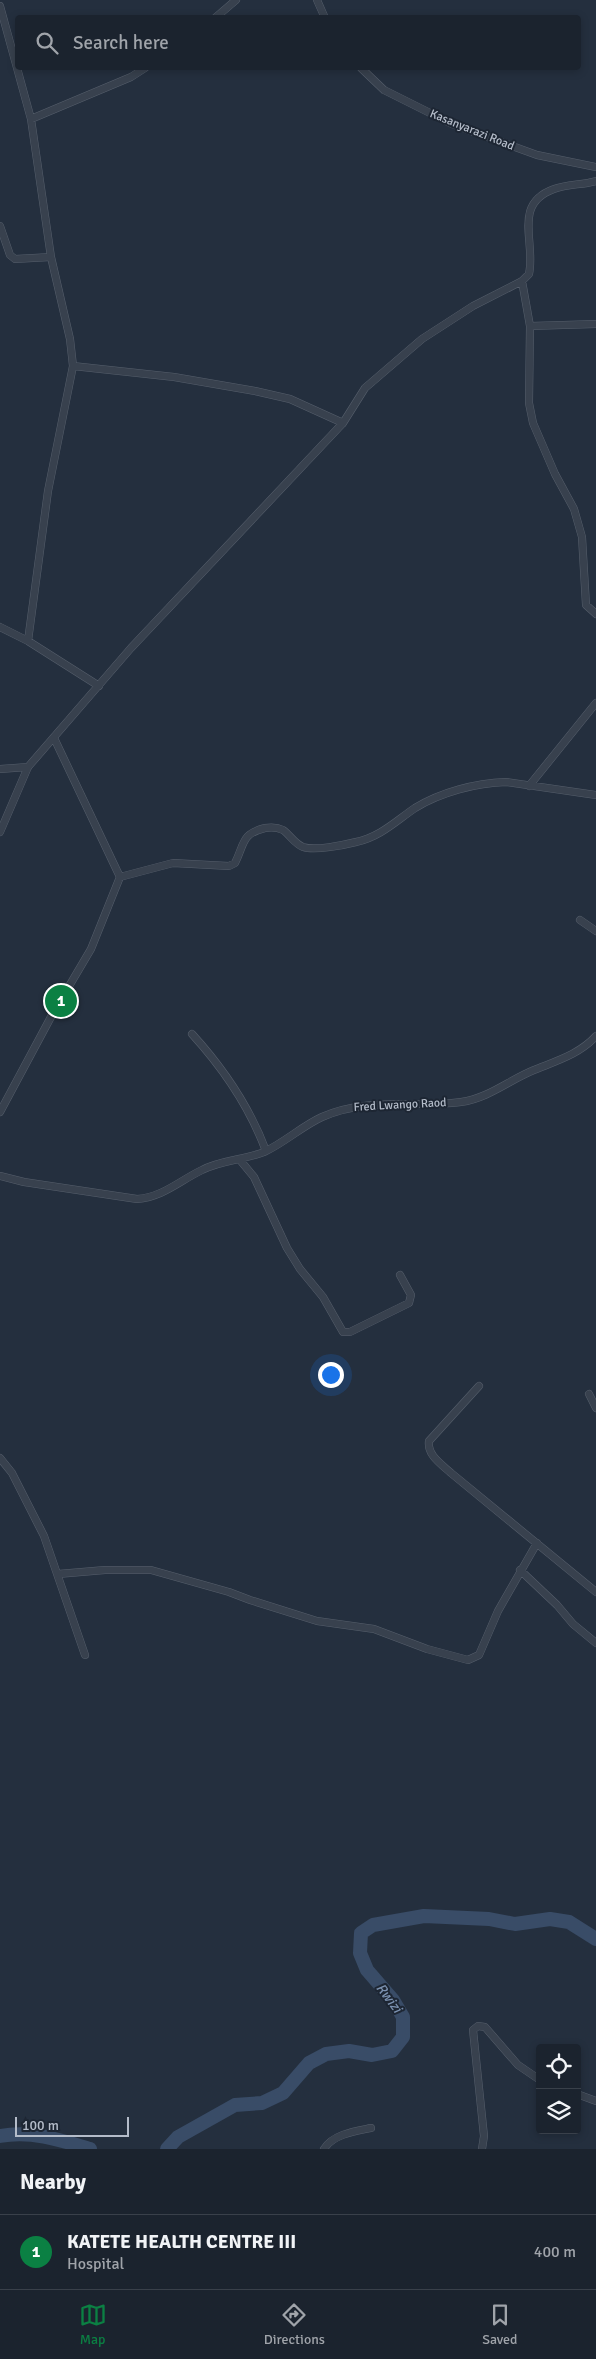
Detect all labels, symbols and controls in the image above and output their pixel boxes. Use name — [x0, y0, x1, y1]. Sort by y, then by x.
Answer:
search box — [15, 15, 581, 70]
icon: search — [33, 29, 61, 57]
text: Search here — [73, 31, 169, 55]
street label: Kasanyarazi Road — [428, 106, 516, 154]
pin: 1 — [45, 982, 77, 1020]
street label: Fred Lwango Raod — [353, 1095, 447, 1115]
your location — [318, 1362, 344, 1388]
water label: Rwizi — [372, 1980, 406, 2017]
map controls — [536, 2044, 581, 2134]
button: locate — [536, 2044, 581, 2089]
button: layers — [536, 2089, 581, 2134]
scale bar — [15, 2114, 129, 2137]
text: 100 m — [22, 2117, 59, 2134]
text: Nearby — [20, 2169, 86, 2195]
text: KATETE HEALTH CENTRE III — [67, 2230, 296, 2254]
text: 1 — [32, 2242, 40, 2262]
text: 400 m — [534, 2242, 576, 2262]
text: Hospital — [67, 2254, 124, 2274]
tab: Map — [79, 2301, 107, 2348]
tab: Directions — [264, 2301, 325, 2348]
tab: Saved — [482, 2301, 517, 2348]

